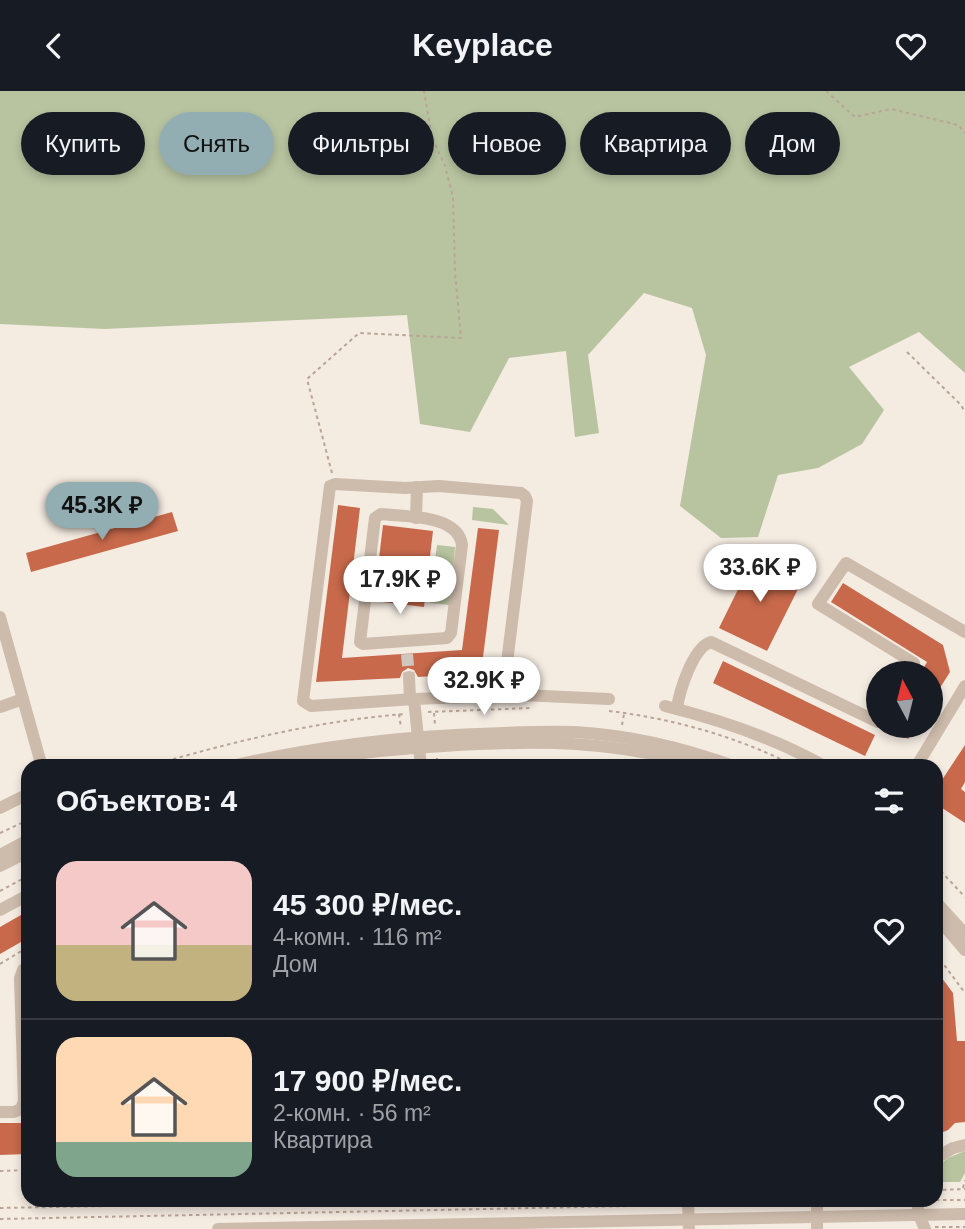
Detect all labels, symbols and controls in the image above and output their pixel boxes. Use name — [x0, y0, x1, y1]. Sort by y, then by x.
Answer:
icon: back — [35, 27, 73, 65]
text: Keyplace — [412, 27, 553, 63]
icon: heart — [892, 27, 930, 65]
chip: Купить — [21, 112, 145, 175]
chip: Снять — [159, 112, 274, 175]
chip: Фильтры — [288, 112, 434, 175]
chip: Новое — [448, 112, 566, 175]
chip: Квартира — [580, 112, 731, 175]
chip: Дом — [745, 112, 840, 175]
pin: 45.3K ₽ — [37, 483, 167, 542]
text: 45.3K ₽ — [61, 492, 143, 518]
pin: 33.6K ₽ — [695, 545, 825, 604]
text: 33.6K ₽ — [719, 554, 801, 580]
pin: 17.9K ₽ — [335, 557, 465, 616]
text: 17.9K ₽ — [359, 566, 441, 592]
pin: 32.9K ₽ — [419, 657, 549, 717]
north arrow — [866, 661, 943, 739]
map controls — [866, 661, 943, 738]
text: 32.9K ₽ — [443, 667, 525, 693]
icon: filters — [870, 782, 908, 820]
text: Объектов: 4 — [56, 784, 237, 817]
text: 45 300 ₽/мес. — [273, 888, 462, 921]
icon: home — [112, 889, 196, 973]
icon: heart — [870, 912, 908, 950]
text: 4-комн. · 116 m² — [273, 924, 442, 950]
text: Дом — [273, 951, 317, 977]
text: 17 900 ₽/мес. — [273, 1064, 462, 1097]
icon: home — [112, 1065, 196, 1149]
icon: heart — [870, 1088, 908, 1126]
text: 2-комн. · 56 m² — [273, 1100, 431, 1126]
text: Квартира — [273, 1127, 372, 1153]

